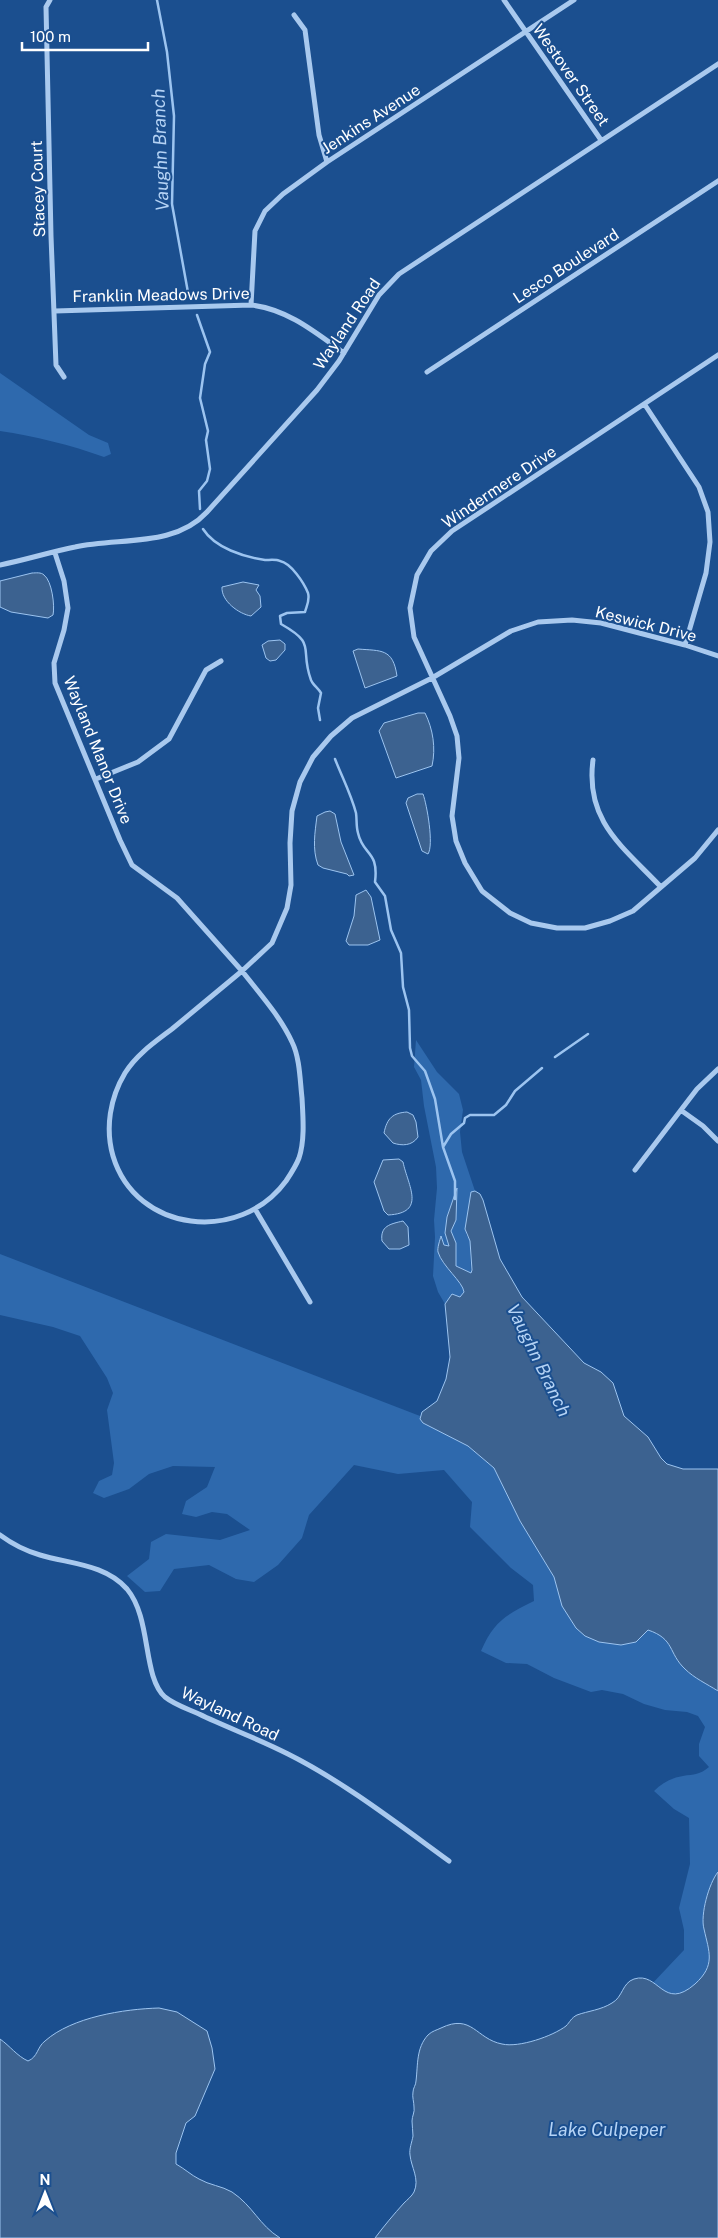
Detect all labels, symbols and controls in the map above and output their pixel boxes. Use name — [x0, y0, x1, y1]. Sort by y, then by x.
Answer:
scale bar — [22, 20, 149, 52]
street label: Westover Street — [529, 20, 613, 130]
text: 100 m — [30, 28, 71, 45]
street label: Jenkins Avenue — [318, 80, 424, 158]
water label: Vaughn Branch — [147, 88, 173, 212]
street label: Stacey Court — [27, 140, 49, 238]
street label: Lesco Boulevard — [509, 225, 623, 307]
street label: Wayland Road — [310, 275, 384, 373]
street label: Franklin Meadows Drive — [72, 284, 250, 306]
street label: Windermere Drive — [438, 442, 560, 532]
street label: Keswick Drive — [593, 602, 699, 646]
street label: Wayland Manor Drive — [60, 673, 136, 827]
water label: Vaughn Branch — [503, 1300, 575, 1420]
street label: Wayland Road — [178, 1683, 282, 1745]
water label: Lake Culpeper — [548, 2119, 666, 2140]
north arrow — [20, 2168, 70, 2218]
text: N — [40, 2172, 50, 2188]

